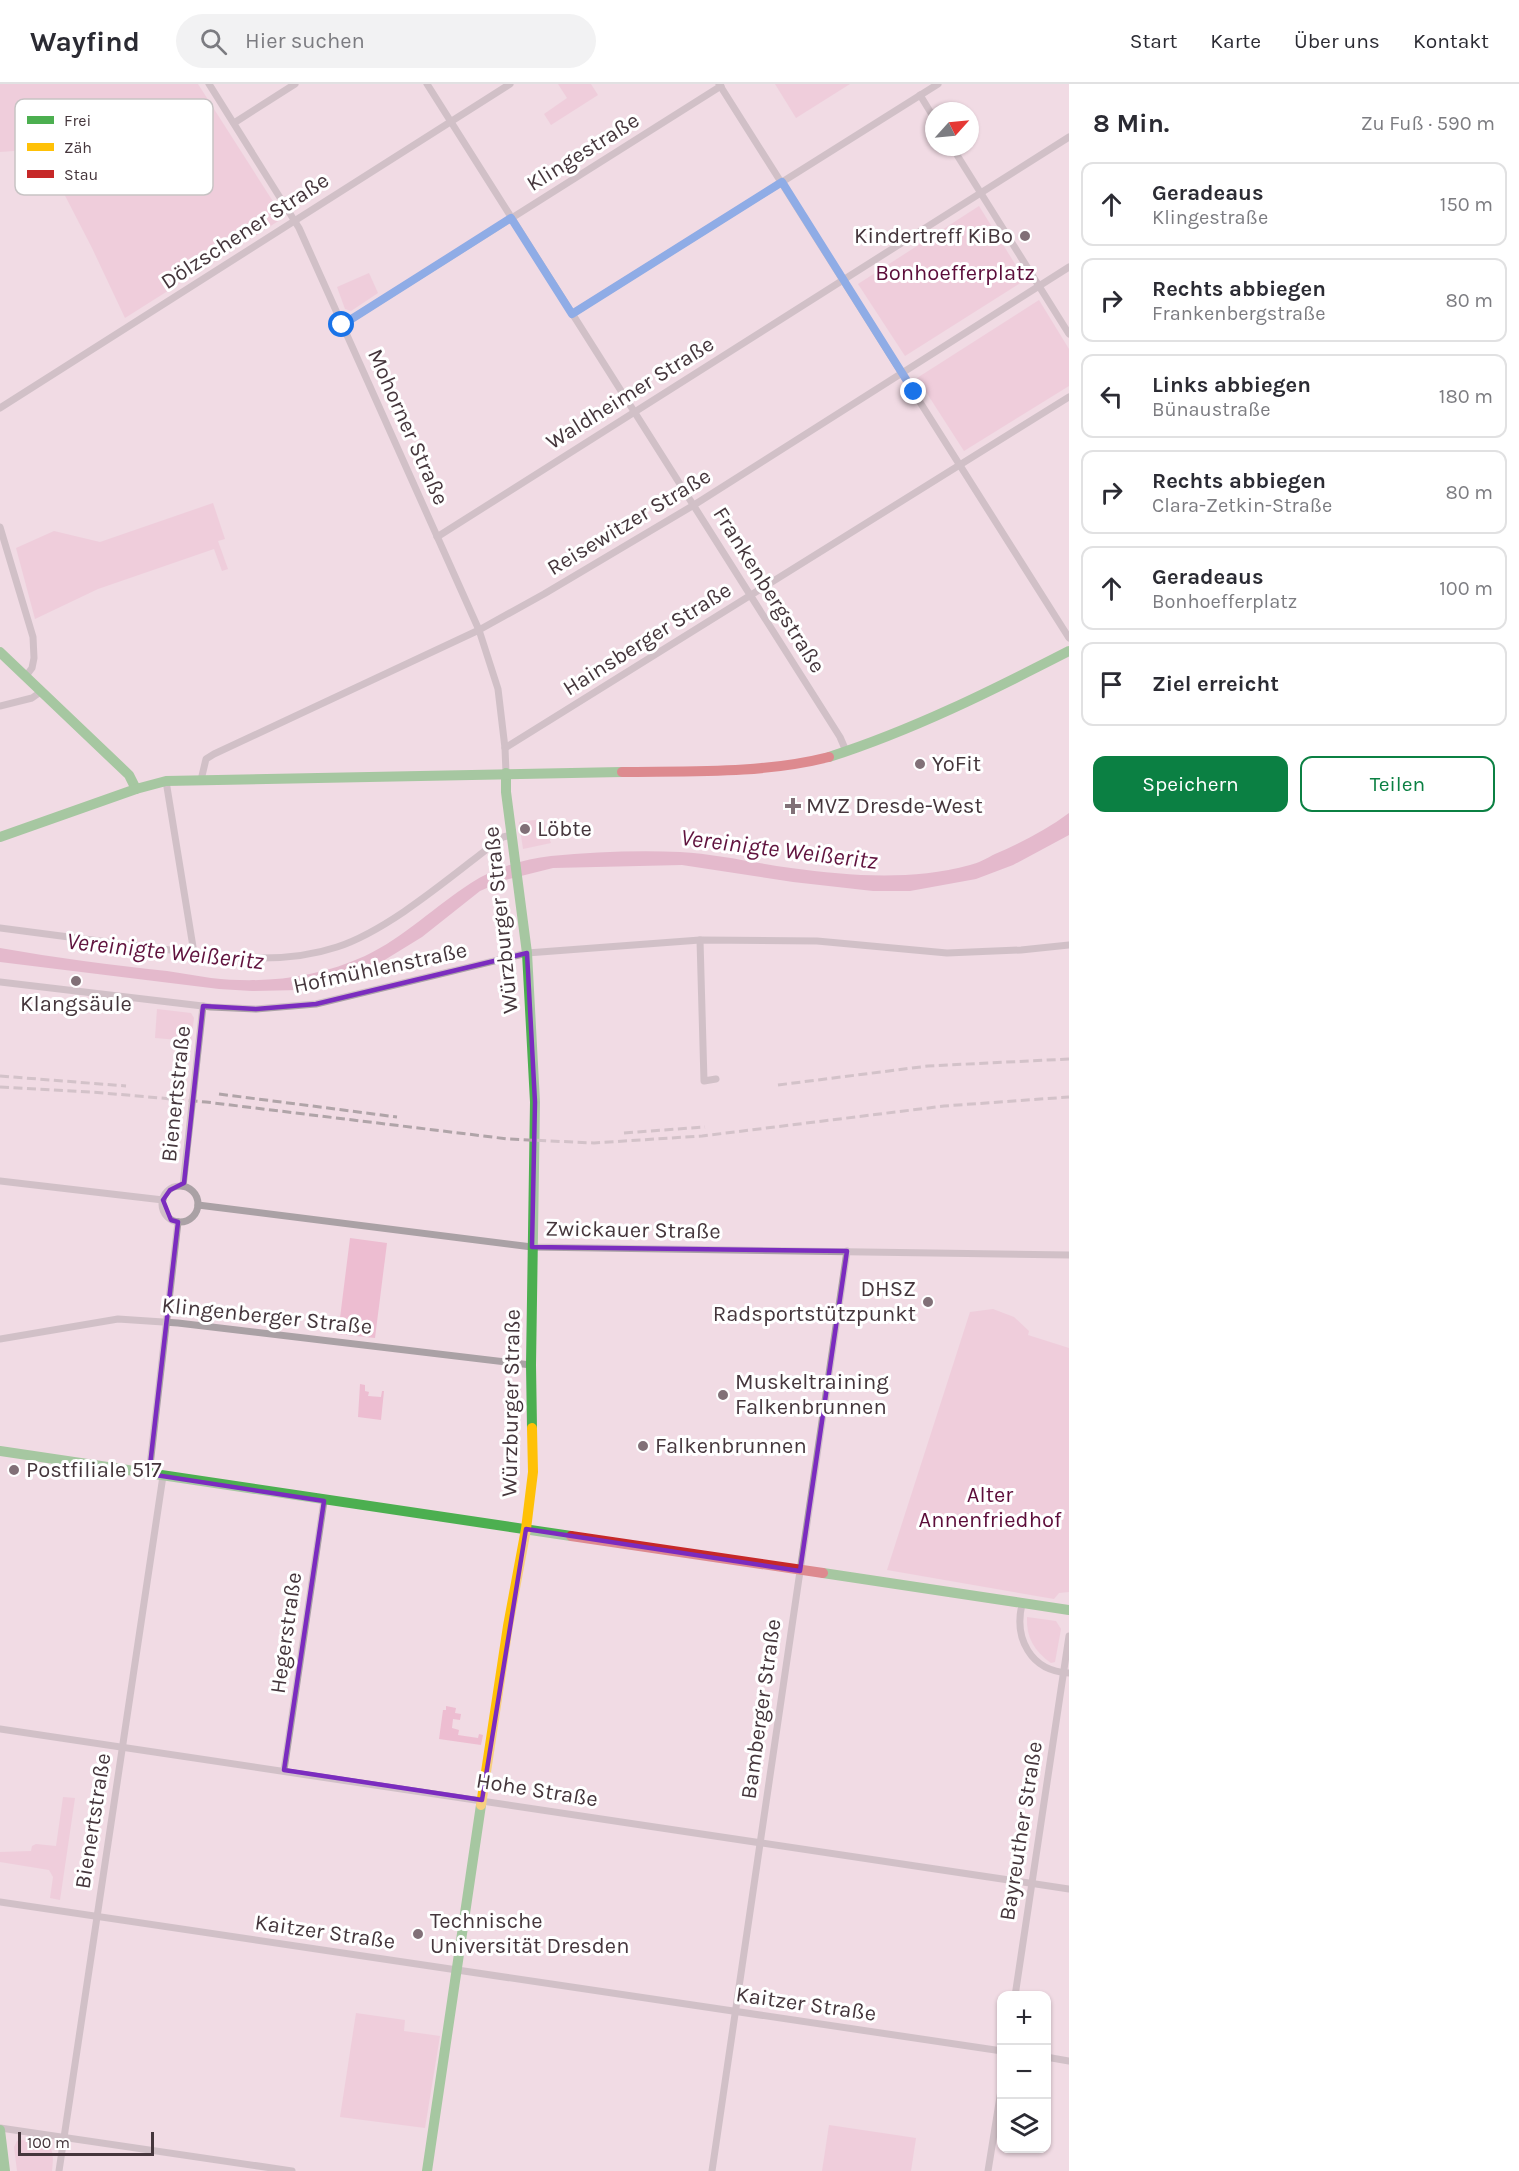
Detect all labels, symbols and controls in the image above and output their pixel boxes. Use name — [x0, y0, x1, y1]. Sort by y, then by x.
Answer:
search box — [176, 14, 596, 68]
text: Wayfind — [30, 25, 140, 58]
icon: search — [197, 25, 230, 58]
text: Hier suchen — [245, 28, 365, 54]
text: Start — [1130, 29, 1177, 53]
text: Karte — [1210, 29, 1261, 53]
text: Über uns — [1294, 29, 1380, 53]
text: Kontakt — [1413, 29, 1489, 53]
legend — [15, 99, 213, 195]
north arrow — [925, 102, 979, 156]
street label: Klingestraße — [522, 107, 644, 197]
text: 8 Min. — [1093, 108, 1169, 139]
text: Frei — [64, 111, 91, 130]
text: Zu Fuß · 590 m — [1361, 112, 1495, 135]
text: Zäh — [64, 138, 92, 157]
text: Stau — [64, 165, 98, 184]
street label: Dölzschener Straße — [156, 167, 334, 295]
text: Geradeaus — [1152, 180, 1264, 206]
icon: ahead — [1095, 188, 1128, 221]
text: 150 m — [1440, 193, 1493, 216]
text: Klingestraße — [1152, 206, 1268, 229]
place label: Kindertreff KiBo — [854, 223, 1013, 249]
marker: Kindertreff KiBo — [1018, 229, 1032, 243]
park label: Bonhoefferplatz — [875, 260, 1035, 286]
text: Rechts abbiegen — [1152, 276, 1326, 302]
icon: right — [1095, 284, 1128, 317]
text: 80 m — [1445, 289, 1493, 312]
text: Frankenbergstraße — [1152, 302, 1326, 325]
route start — [328, 311, 354, 337]
street label: Waldheimer Straße — [541, 331, 719, 455]
street label: Mohorner Straße — [362, 345, 454, 509]
text: Links abbiegen — [1152, 372, 1311, 398]
route end — [900, 378, 926, 404]
icon: left — [1095, 380, 1128, 413]
text: 180 m — [1439, 385, 1493, 408]
text: Bünaustraße — [1152, 398, 1271, 421]
street label: Reisewitzer Straße — [542, 463, 716, 581]
text: Rechts abbiegen — [1152, 468, 1326, 494]
icon: right — [1095, 476, 1128, 509]
text: 80 m — [1445, 481, 1493, 504]
text: Clara-Zetkin-Straße — [1152, 494, 1332, 517]
street label: Frankenbergstraße — [707, 502, 831, 678]
text: Geradeaus — [1152, 564, 1264, 590]
icon: ahead — [1095, 572, 1128, 605]
street label: Hainsberger Straße — [558, 577, 736, 701]
text: 100 m — [1439, 577, 1493, 600]
text: Bonhoefferplatz — [1152, 590, 1297, 613]
icon: arrive — [1095, 668, 1128, 701]
text: Ziel erreicht — [1152, 671, 1279, 697]
place label: YoFit — [932, 751, 981, 777]
button: Speichern — [1093, 756, 1288, 812]
button: Teilen — [1300, 756, 1495, 812]
marker: YoFit — [913, 757, 927, 771]
place label: MVZ Dresde-West — [806, 793, 983, 819]
marker: MVZ Dresde-West — [784, 797, 802, 815]
place label: Löbte — [537, 816, 592, 842]
marker: Löbte — [518, 822, 532, 836]
water label: Vereinigte Weißeritz — [679, 823, 880, 875]
street label: Würzburger Straße — [478, 825, 524, 1015]
water label: Vereinigte Weißeritz — [65, 927, 266, 975]
street label: Hofmühlenstraße — [291, 937, 469, 999]
marker: Klangsäule — [69, 974, 83, 988]
place label: Klangsäule — [20, 991, 132, 1017]
street label: Bienertstraße — [156, 1025, 196, 1163]
street label: Zwickauer Straße — [545, 1215, 721, 1245]
place label: DHSZ Radsportstützpunkt — [713, 1276, 916, 1327]
street label: Klingenberger Straße — [160, 1292, 374, 1340]
marker: DHSZ Radsportstützpunkt — [921, 1295, 935, 1309]
street label: Würzburger Straße — [496, 1309, 526, 1497]
place label: Muskeltraining Falkenbrunnen — [735, 1369, 889, 1420]
marker: Muskeltraining Falkenbrunnen — [716, 1388, 730, 1402]
place label: Falkenbrunnen — [655, 1433, 807, 1459]
marker: Falkenbrunnen — [636, 1439, 650, 1453]
place label: Postfiliale 517 — [26, 1457, 162, 1483]
marker: Postfiliale 517 — [7, 1463, 21, 1477]
park label: Alter Annenfriedhof — [919, 1482, 1062, 1533]
street label: Hegerstraße — [265, 1571, 307, 1695]
street label: Bamberger Straße — [735, 1617, 787, 1801]
street label: Bayreuther Straße — [994, 1740, 1048, 1922]
street label: Bienertstraße — [69, 1751, 117, 1891]
street label: Hohe Straße — [474, 1768, 600, 1812]
place label: Technische Universität Dresden — [430, 1908, 629, 1959]
street label: Kaitzer Straße — [253, 1909, 397, 1955]
marker: Technische Universität Dresden — [411, 1927, 425, 1941]
street label: Kaitzer Straße — [734, 1981, 878, 2027]
map controls — [997, 1991, 1051, 2153]
button: + — [997, 1991, 1051, 2045]
button: − — [997, 2045, 1051, 2099]
button: layers — [997, 2099, 1051, 2153]
scale bar — [18, 2129, 154, 2156]
text: 100 m — [27, 2133, 70, 2152]

